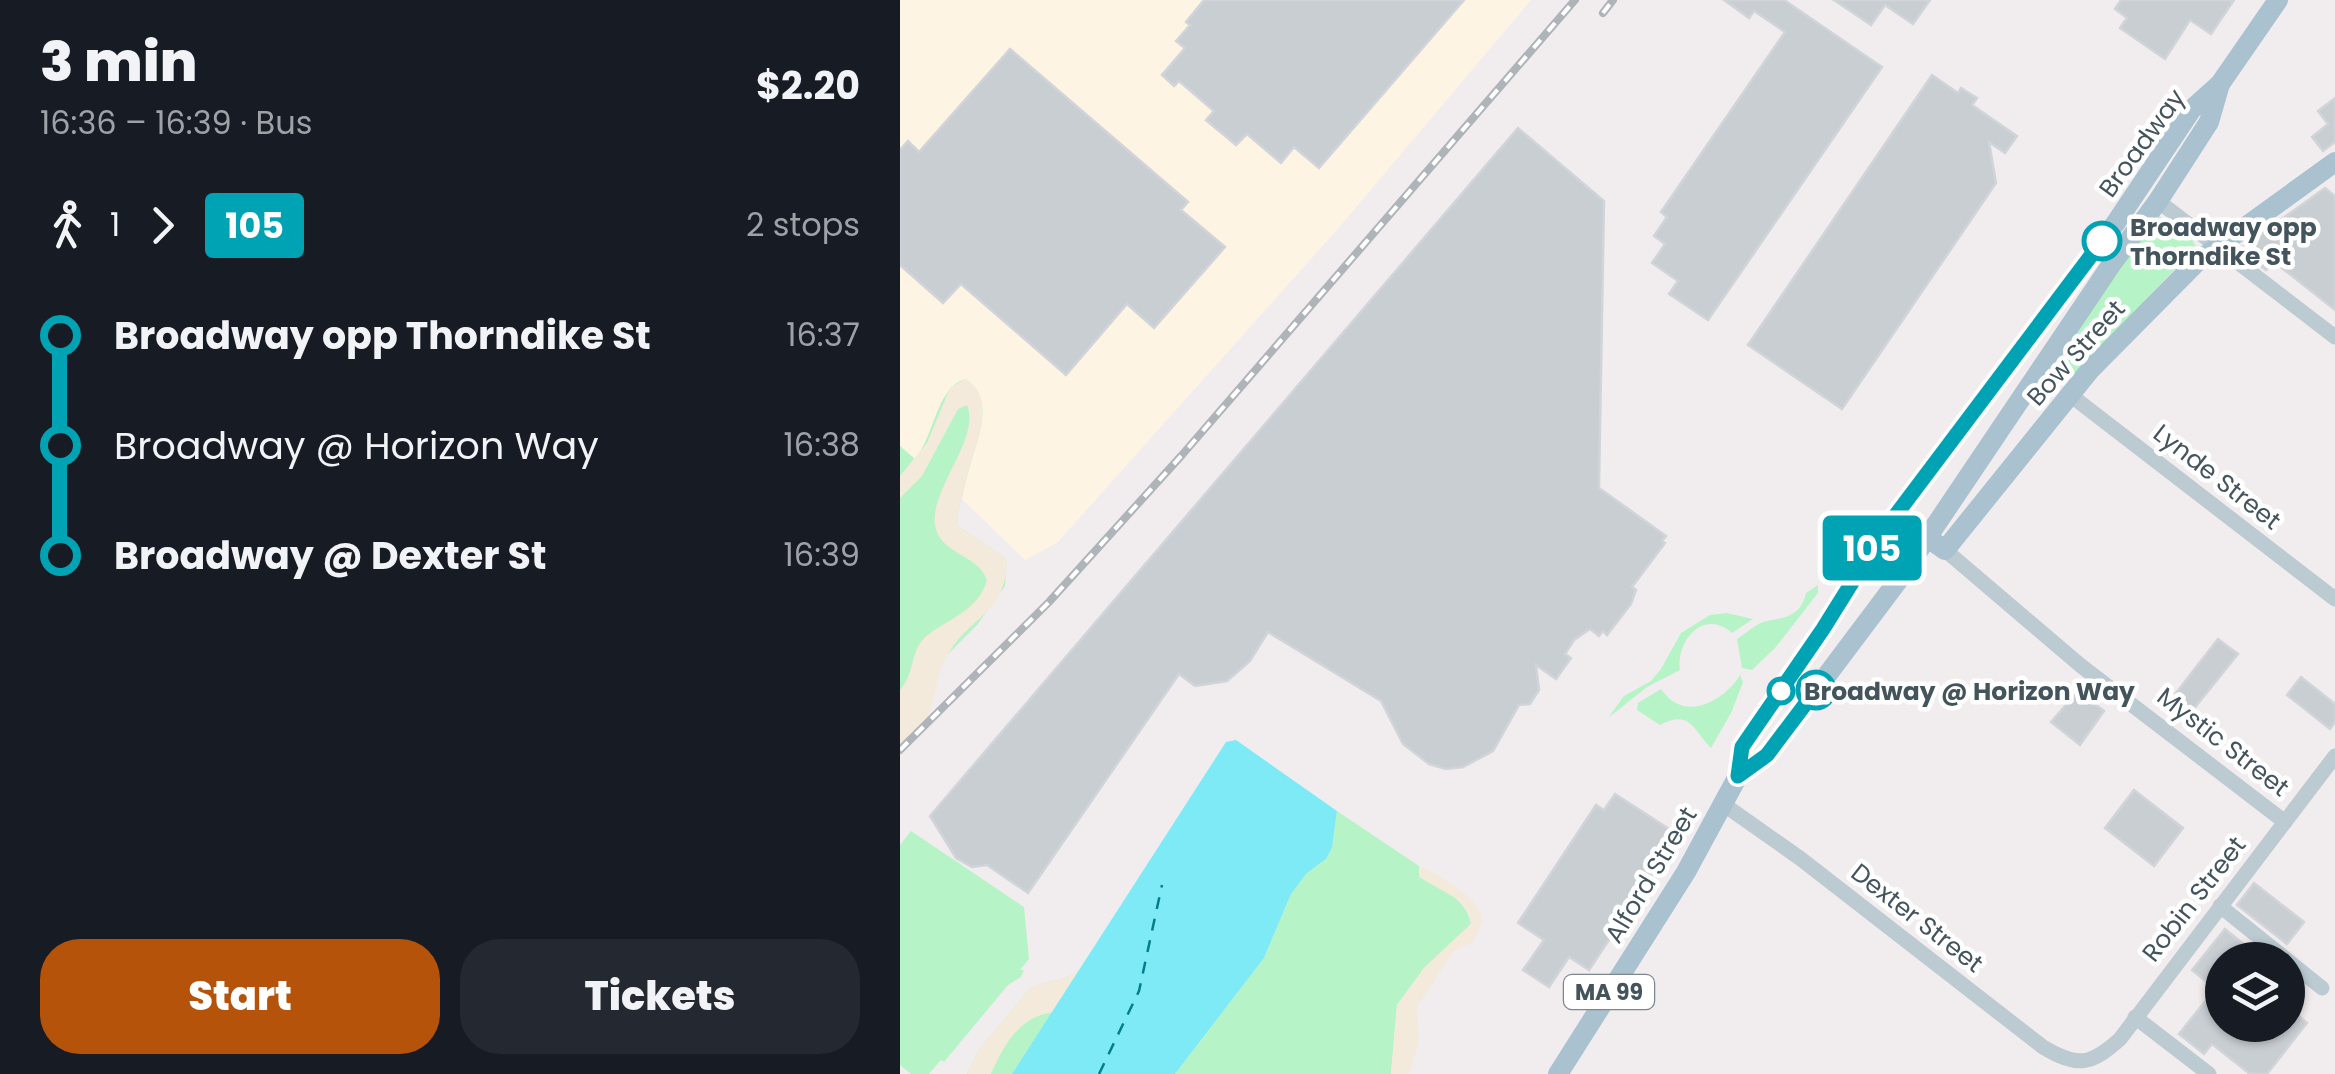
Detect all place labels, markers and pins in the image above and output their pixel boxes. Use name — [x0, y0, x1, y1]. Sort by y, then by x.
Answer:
place label: Broadway opp Thorndike St — [2130, 210, 2317, 274]
marker: Broadway opp Thorndike St — [2083, 222, 2121, 260]
unlabelled marker — [1797, 671, 1835, 709]
place label: Broadway @ Horizon Way — [1804, 674, 2135, 709]
marker: Broadway @ Horizon Way — [1768, 678, 1794, 704]

